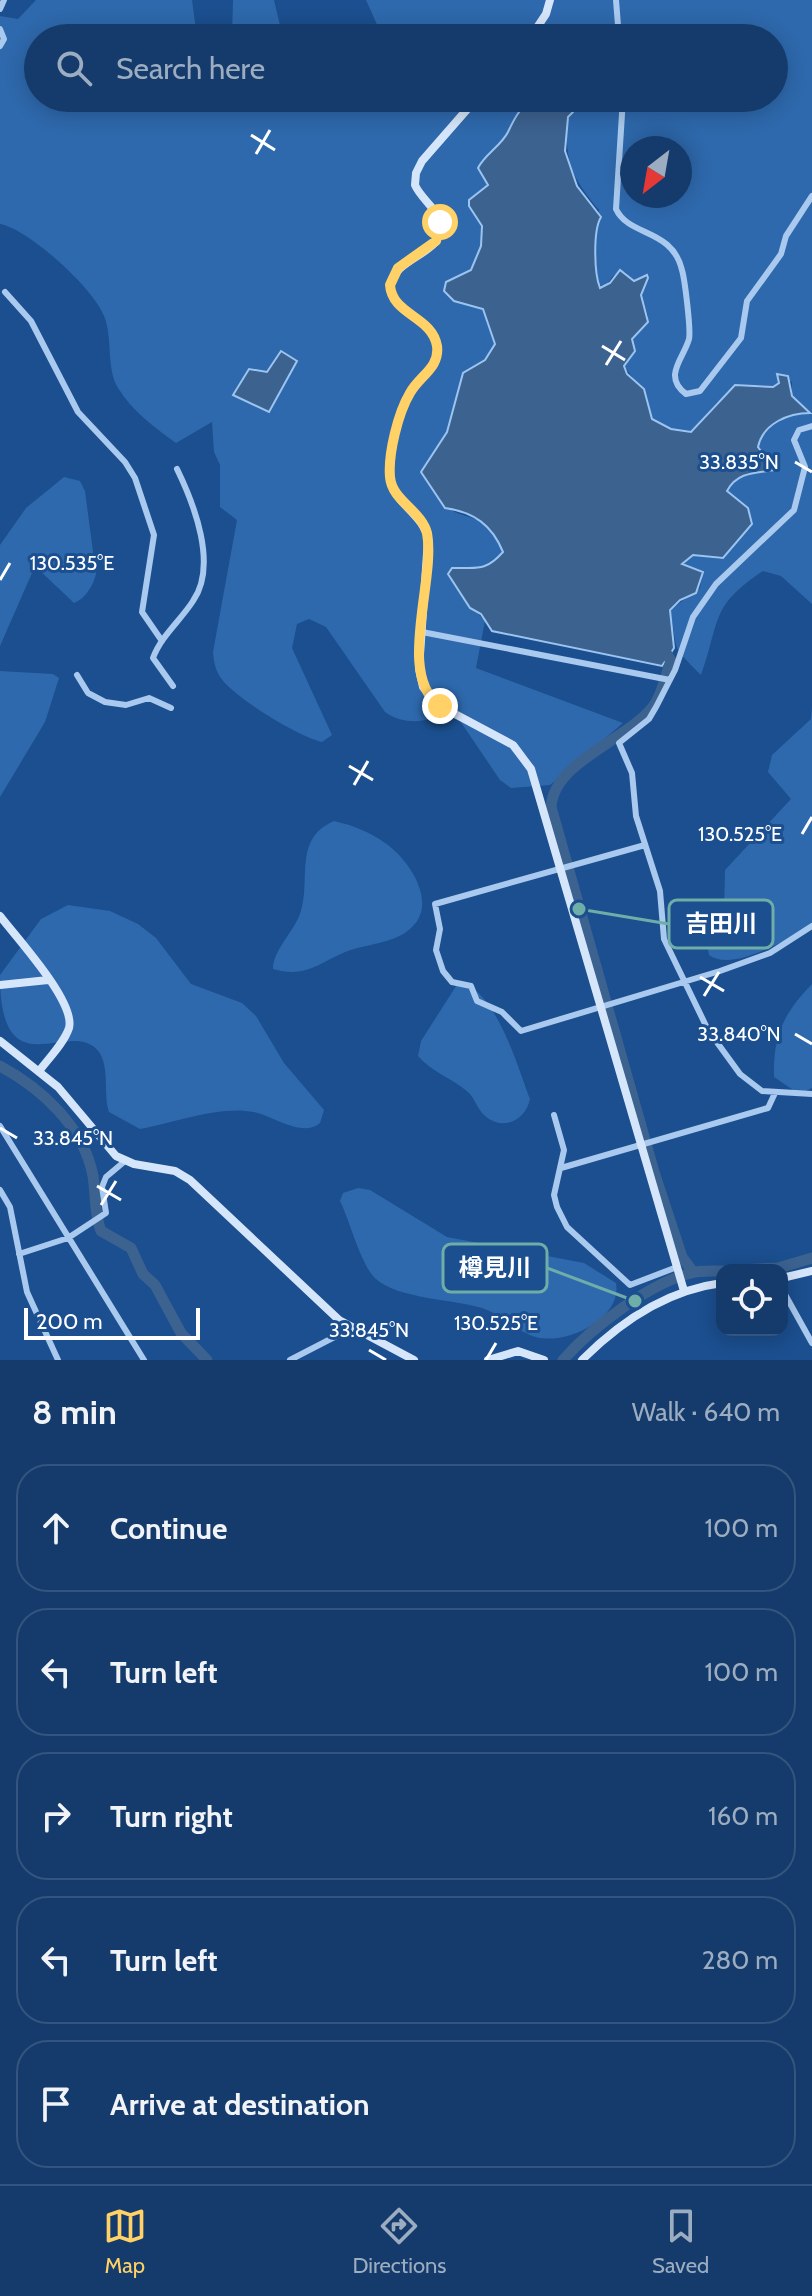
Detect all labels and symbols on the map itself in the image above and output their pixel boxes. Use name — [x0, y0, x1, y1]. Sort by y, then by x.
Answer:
north arrow — [620, 136, 692, 208]
route start — [422, 204, 458, 240]
text: 33.835°N — [699, 450, 779, 474]
text: 130.535°E — [30, 551, 114, 575]
route end — [422, 688, 458, 724]
text: 130.525°E — [698, 822, 782, 846]
callout: 吉田川 — [669, 900, 773, 948]
text: 吉田川 — [685, 909, 757, 938]
text: 33.840°N — [697, 1022, 781, 1046]
text: 33.845°N — [33, 1126, 113, 1150]
callout: 樽見川 — [443, 1244, 547, 1292]
text: 樽見川 — [459, 1253, 531, 1282]
scale bar — [24, 1304, 200, 1340]
text: 130.525°E — [454, 1311, 538, 1335]
text: 33.845°N — [329, 1318, 409, 1342]

